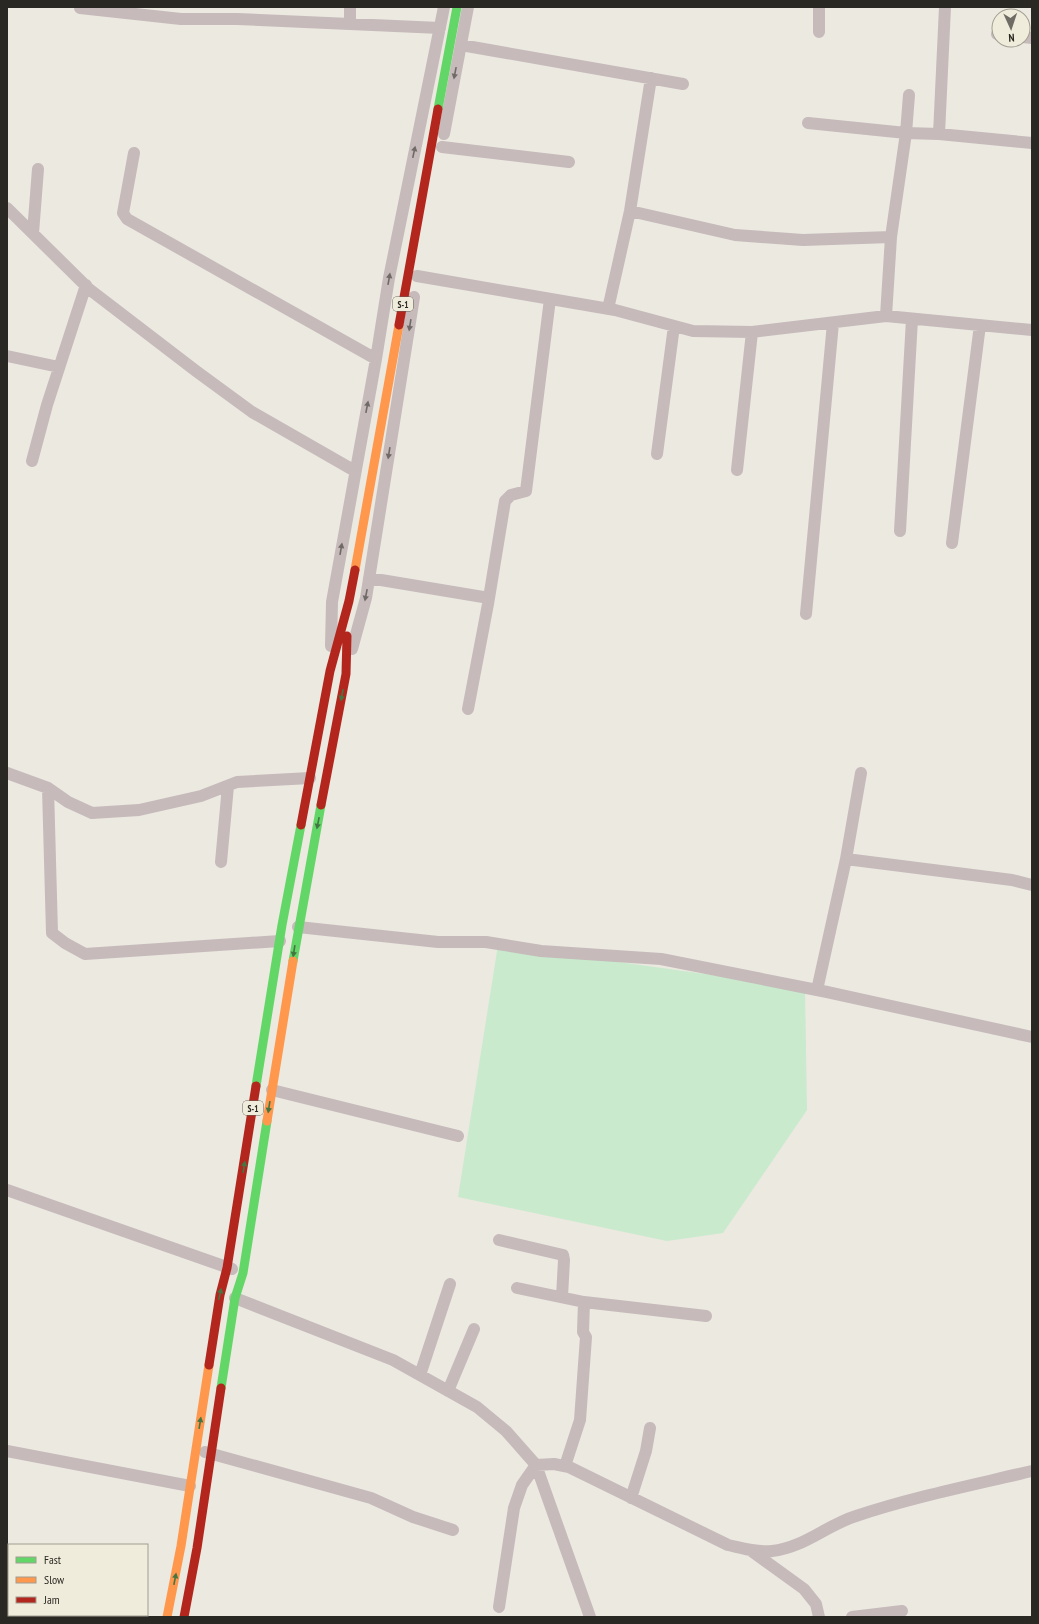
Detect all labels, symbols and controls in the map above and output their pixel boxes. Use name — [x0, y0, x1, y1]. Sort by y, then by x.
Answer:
north arrow — [991, 8, 1031, 48]
text: N — [1008, 31, 1015, 45]
one-way arrow — [452, 67, 458, 79]
one-way arrow — [412, 146, 418, 158]
one-way arrow — [386, 273, 392, 285]
road number: S-1 — [393, 297, 413, 311]
one-way arrow — [407, 319, 413, 331]
one-way arrow — [364, 401, 370, 413]
one-way arrow — [386, 447, 392, 459]
one-way arrow — [338, 543, 344, 555]
one-way arrow — [363, 589, 369, 601]
one-way arrow — [338, 689, 344, 701]
one-way arrow — [315, 817, 321, 829]
one-way arrow — [291, 945, 297, 957]
road number: S-1 — [243, 1101, 263, 1115]
one-way arrow — [266, 1101, 272, 1113]
one-way arrow — [241, 1161, 247, 1173]
one-way arrow — [218, 1288, 224, 1301]
one-way arrow — [197, 1417, 203, 1429]
legend — [8, 1544, 148, 1616]
text: Fast — [44, 1552, 62, 1567]
text: Slow — [44, 1572, 65, 1587]
one-way arrow — [172, 1573, 178, 1585]
text: Jam — [43, 1592, 60, 1607]

